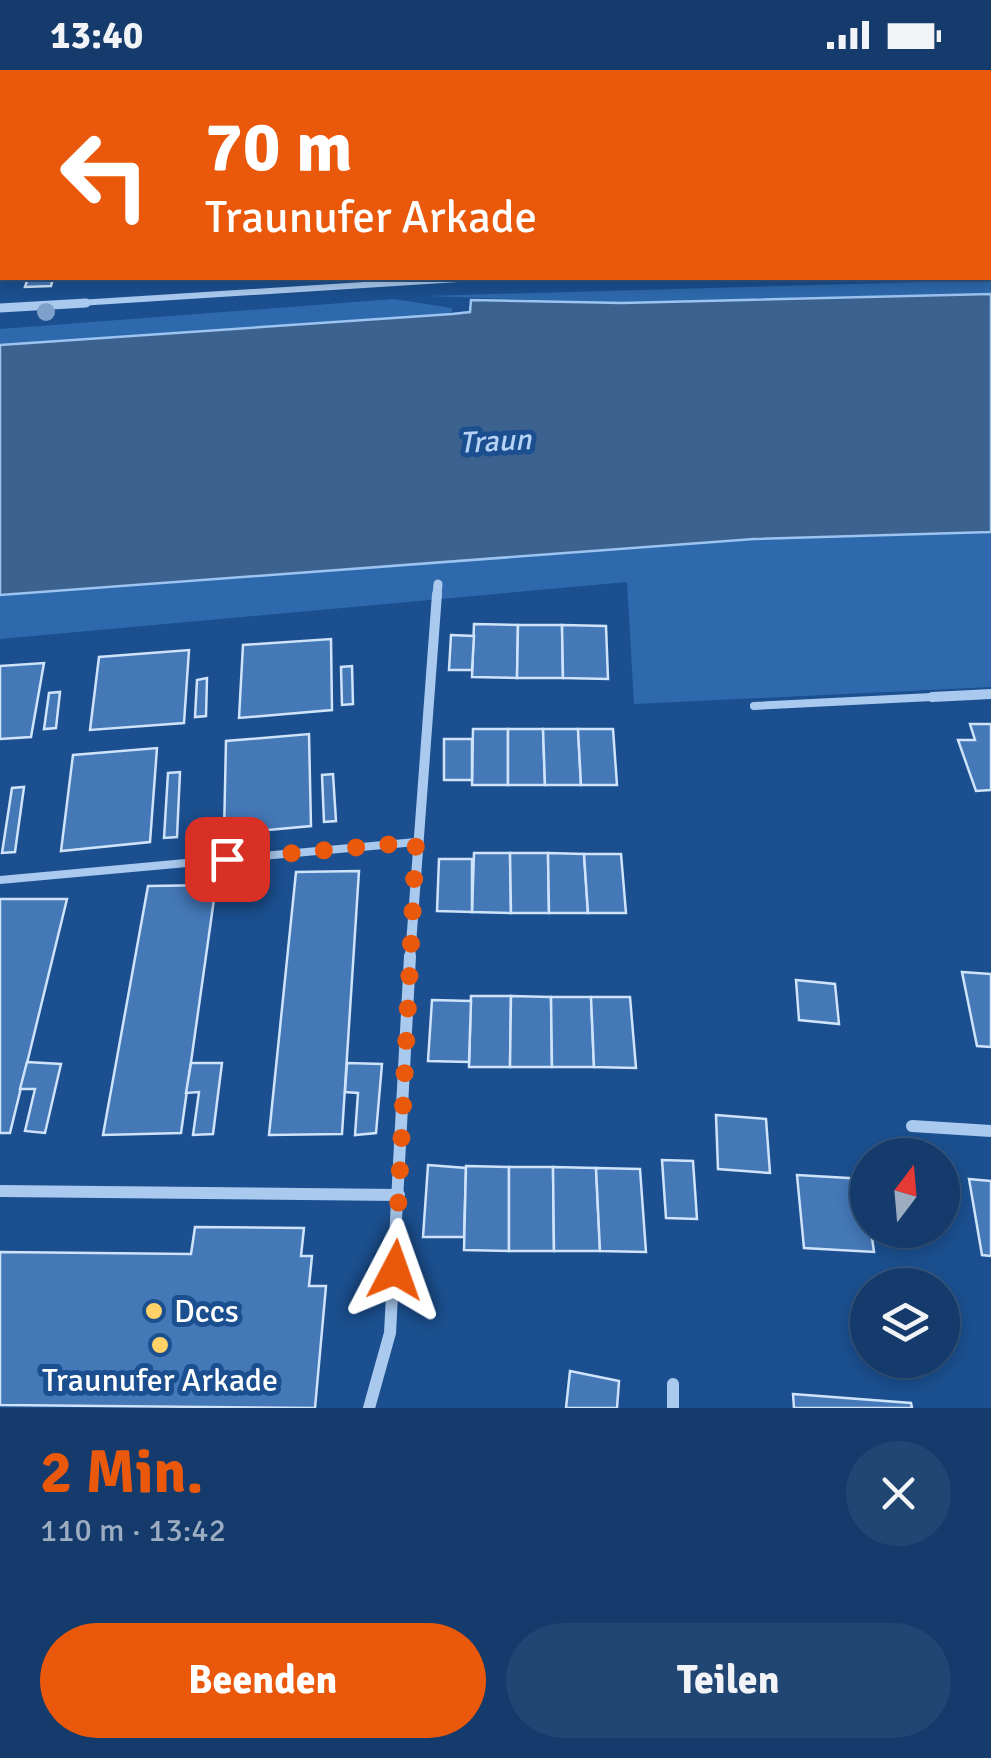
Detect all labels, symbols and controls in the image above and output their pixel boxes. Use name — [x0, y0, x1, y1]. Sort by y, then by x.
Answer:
text: 13:40 — [50, 12, 143, 59]
text: 70 m — [205, 104, 353, 190]
icon: left — [40, 110, 170, 240]
text: Traunufer Arkade — [205, 190, 537, 245]
water label: Traun — [458, 421, 534, 462]
pin — [185, 817, 270, 902]
icon: arrive — [200, 832, 255, 887]
north arrow — [850, 1138, 960, 1248]
map controls — [850, 1138, 960, 1378]
position arrow — [343, 1218, 447, 1322]
button: layers — [850, 1268, 960, 1378]
place label: Dccs — [174, 1292, 239, 1331]
marker: Dccs — [143, 1300, 165, 1322]
marker: Traunufer Arkade — [149, 1334, 171, 1356]
place label: Traunufer Arkade — [42, 1361, 278, 1400]
text: 2 Min. — [40, 1436, 204, 1510]
button: close — [846, 1441, 951, 1546]
text: 110 m · 13:42 — [40, 1511, 226, 1550]
button: Beenden — [40, 1623, 486, 1738]
button: Teilen — [506, 1623, 951, 1738]

